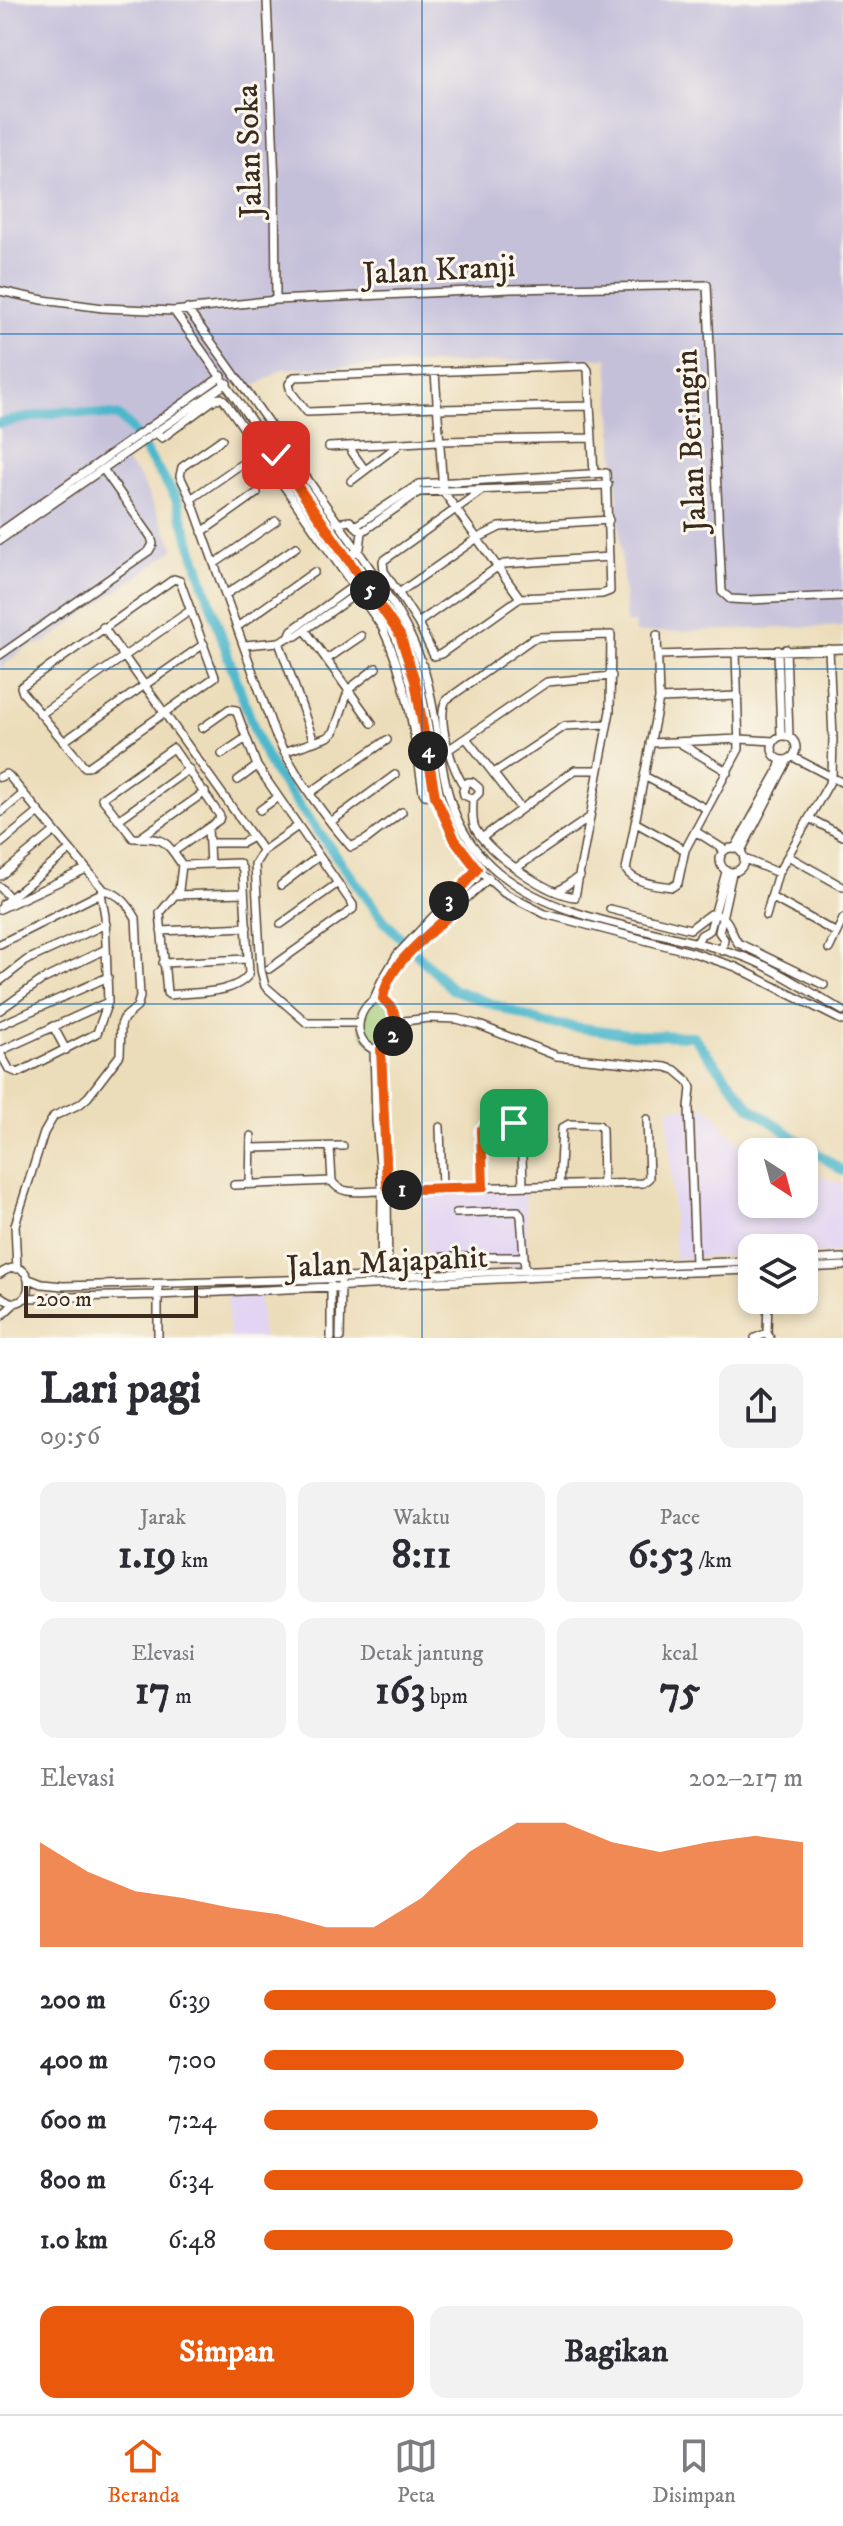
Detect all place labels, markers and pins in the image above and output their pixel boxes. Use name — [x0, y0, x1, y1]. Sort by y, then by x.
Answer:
pin — [242, 421, 310, 489]
pin: 5 — [350, 570, 390, 610]
pin: 4 — [408, 731, 448, 771]
pin: 3 — [429, 881, 469, 921]
pin: 2 — [373, 1016, 413, 1056]
pin — [480, 1089, 548, 1157]
pin: 1 — [382, 1170, 422, 1210]

